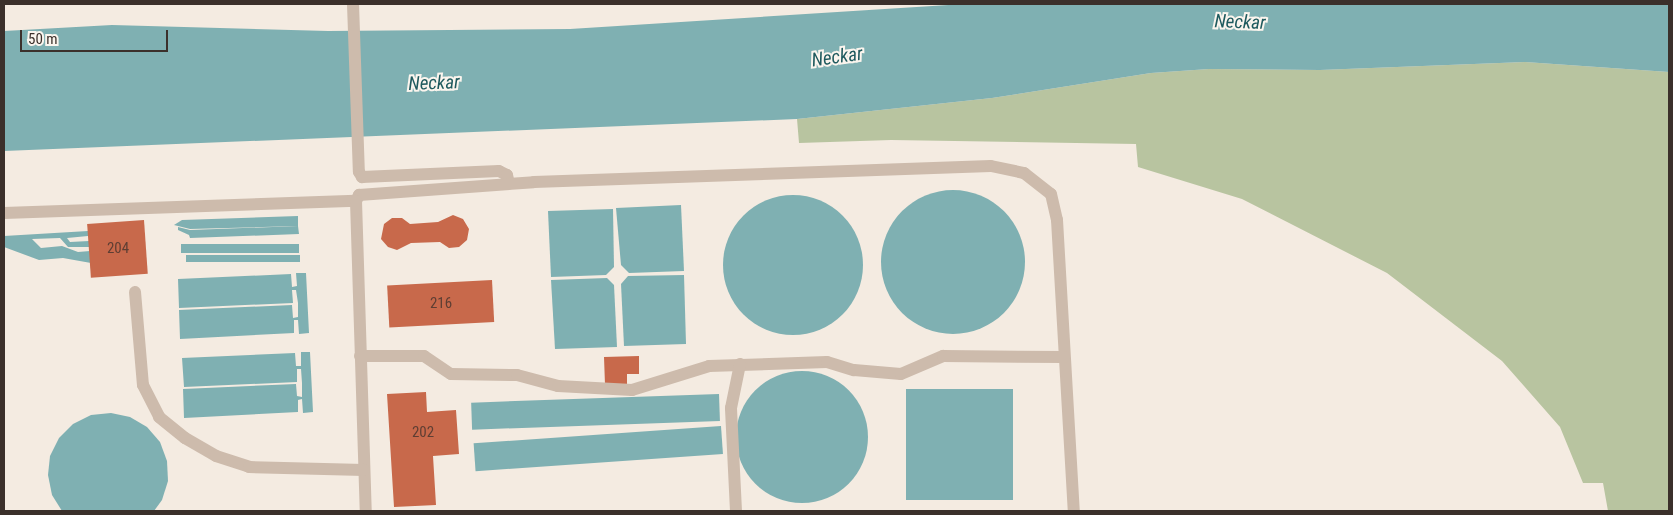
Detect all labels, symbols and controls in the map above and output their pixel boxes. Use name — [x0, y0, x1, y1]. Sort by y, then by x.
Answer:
water label: Neckar — [1214, 10, 1266, 34]
scale bar — [22, 20, 170, 52]
text: 50 m — [28, 30, 58, 48]
water label: Neckar — [810, 42, 864, 72]
water label: Neckar — [408, 71, 460, 95]
house number: 204 — [107, 240, 129, 258]
house number: 216 — [430, 295, 452, 313]
house number: 202 — [412, 424, 434, 442]

